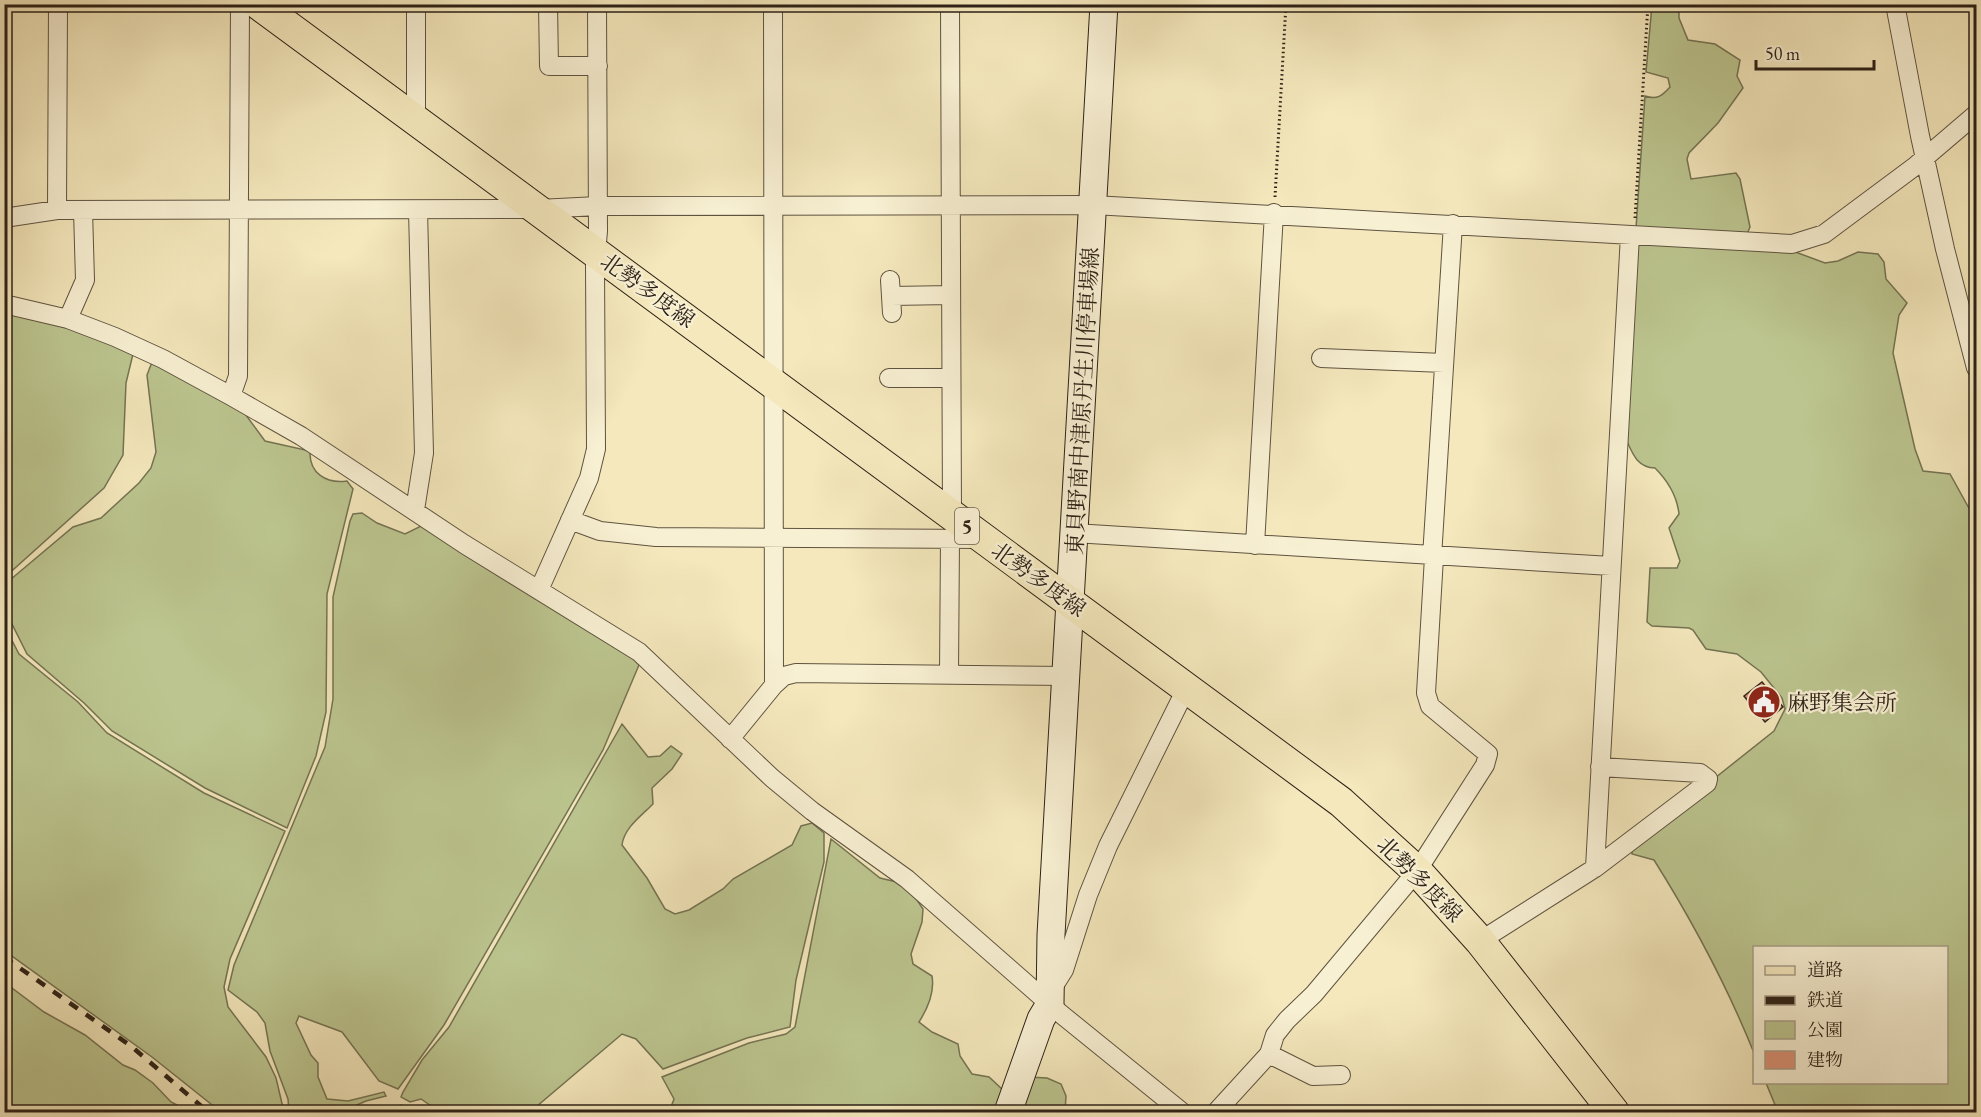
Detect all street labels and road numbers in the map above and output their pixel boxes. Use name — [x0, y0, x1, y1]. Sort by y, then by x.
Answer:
street label: 北勢多度線 — [595, 246, 701, 334]
street label: 東貝野南中津原丹生川停車場線 — [1060, 246, 1105, 556]
road number: 5 — [955, 508, 979, 544]
street label: 北勢多度線 — [986, 535, 1092, 623]
street label: 北勢多度線 — [1370, 830, 1469, 929]

